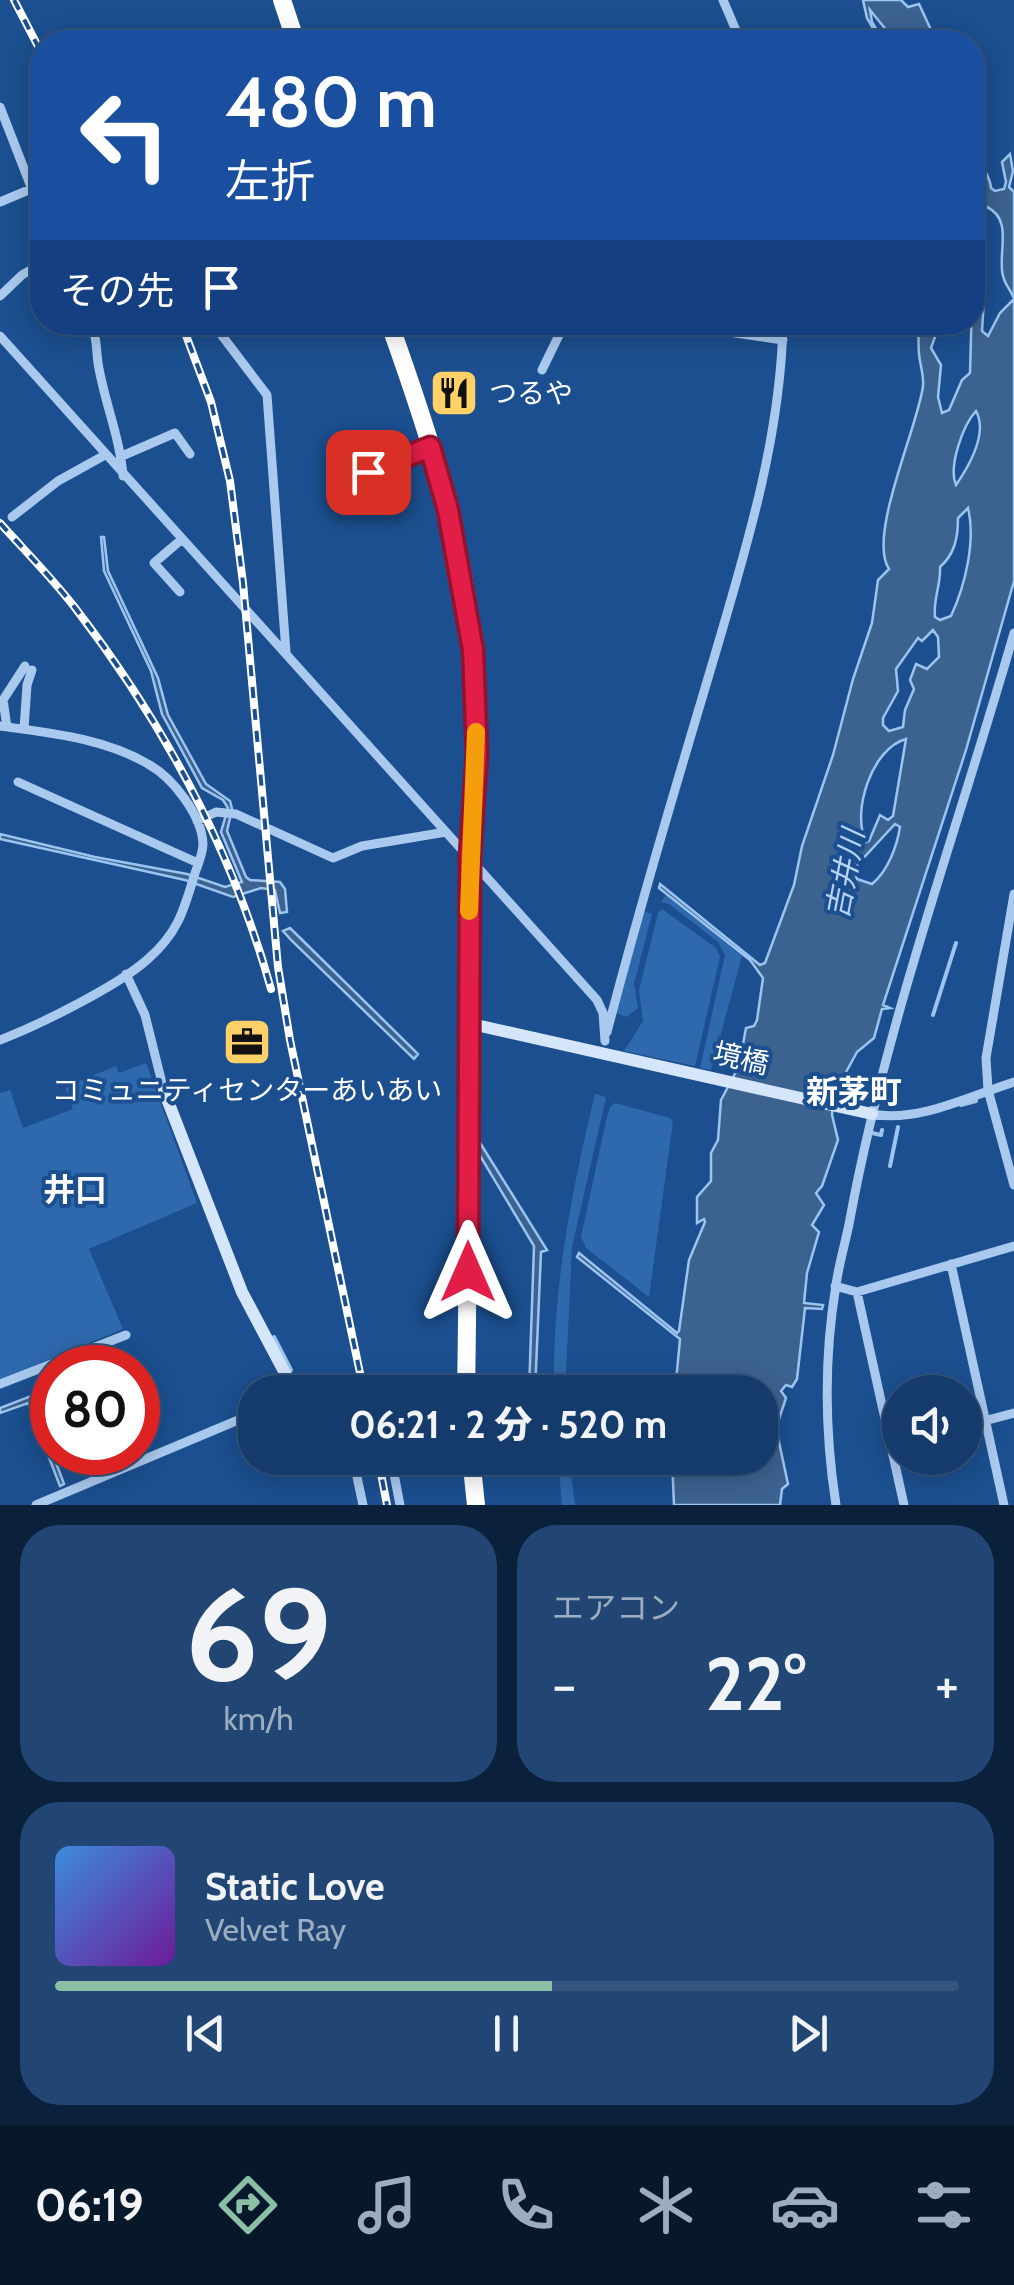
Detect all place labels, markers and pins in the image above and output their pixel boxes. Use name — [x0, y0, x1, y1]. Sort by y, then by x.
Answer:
restaurant icon: つるや — [428, 367, 480, 419]
place label: つるや — [489, 376, 573, 410]
pin — [326, 430, 411, 515]
office icon: コミュニティセンターあいあい — [221, 1016, 273, 1068]
place label: コミュニティセンターあいあい — [52, 1073, 442, 1107]

